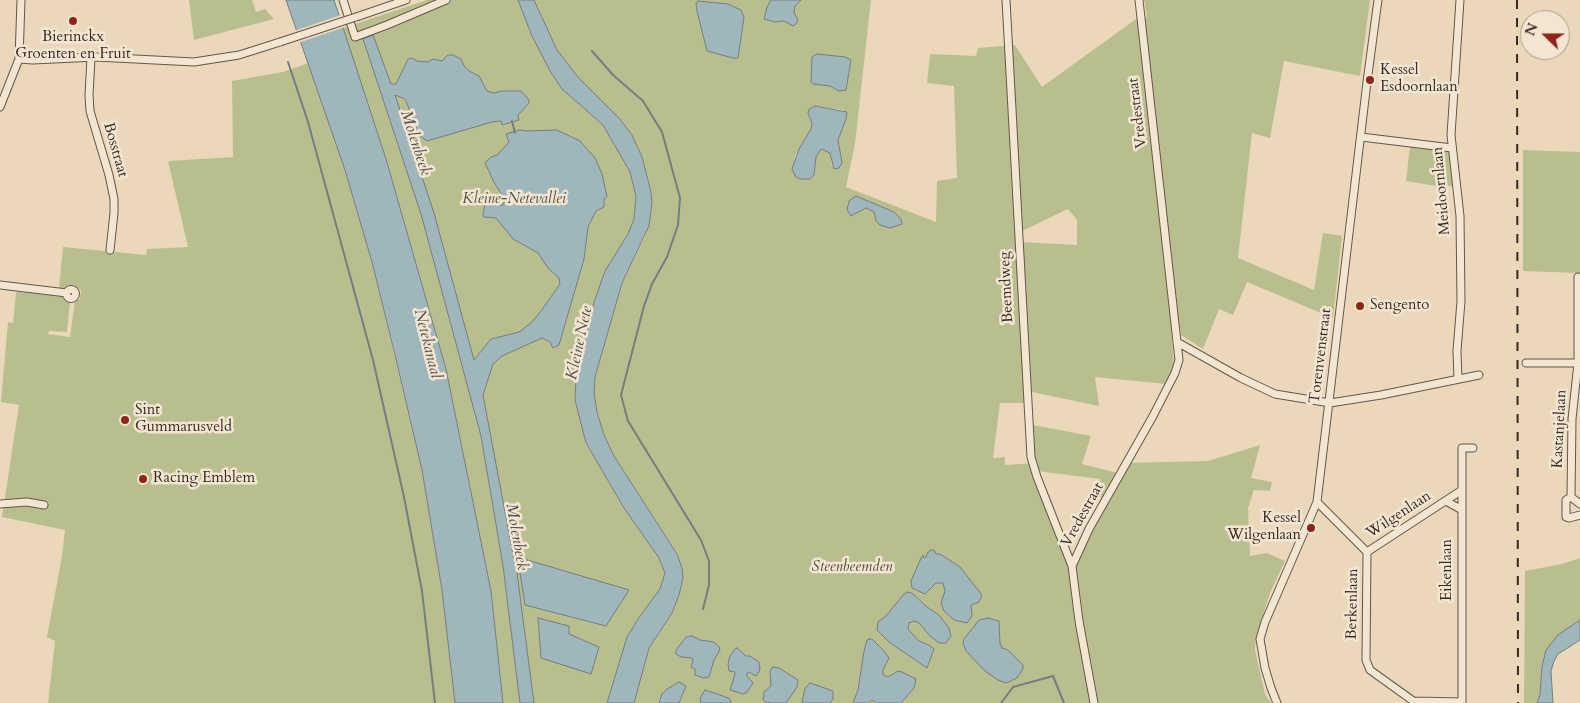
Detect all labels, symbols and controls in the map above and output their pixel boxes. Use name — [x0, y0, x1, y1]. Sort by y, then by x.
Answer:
north arrow — [1520, 10, 1570, 60]
marker: Bierinckx Groenten en Fruit — [67, 15, 79, 27]
text: N — [1520, 20, 1543, 39]
place label: Bierinckx Groenten en Fruit — [15, 29, 131, 64]
place label: Kessel Esdoornlaan — [1380, 62, 1458, 97]
marker: Kessel Esdoornlaan — [1364, 74, 1376, 86]
street label: Vredestraat — [1125, 77, 1151, 149]
water label: Molenbeek — [395, 108, 435, 178]
street label: Bosstraat — [99, 120, 131, 180]
street label: Meidoornlaan — [1429, 146, 1455, 236]
park label: Kleine-Netevallei — [462, 191, 566, 209]
street label: Beemdweg — [996, 251, 1018, 323]
place label: Sengento — [1370, 297, 1429, 315]
marker: Sengento — [1354, 300, 1366, 312]
water label: Kleine Nete — [563, 304, 597, 382]
water label: Netekanaal — [409, 307, 445, 381]
street label: Torenvenstraat — [1306, 307, 1336, 405]
street label: Kastanjelaan — [1549, 389, 1571, 469]
place label: Sint Gummarusveld — [135, 402, 232, 437]
marker: Sint Gummarusveld — [119, 414, 131, 426]
place label: Racing Emblem — [153, 470, 255, 488]
marker: Racing Emblem — [137, 473, 149, 485]
street label: Vredestraat — [1058, 480, 1108, 550]
street label: Wilgenlaan — [1363, 487, 1435, 543]
water label: Molenbeek — [501, 502, 531, 572]
place label: Kessel Wilgenlaan — [1227, 510, 1301, 545]
marker: Kessel Wilgenlaan — [1305, 522, 1317, 534]
street label: Eikenlaan — [1439, 539, 1457, 601]
park label: Steenbeemden — [811, 559, 893, 577]
street label: Berkenlaan — [1343, 568, 1363, 640]

